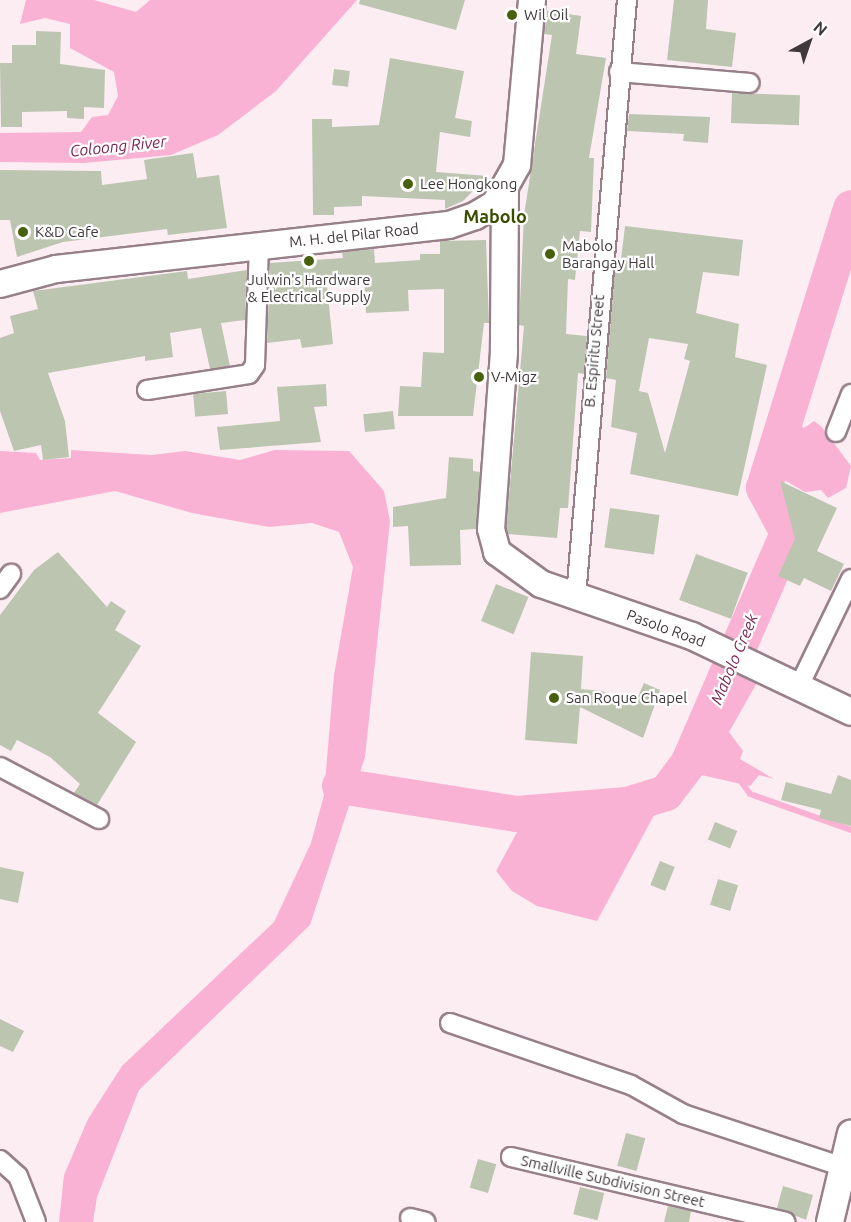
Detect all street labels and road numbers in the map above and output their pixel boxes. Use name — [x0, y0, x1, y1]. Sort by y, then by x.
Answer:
street label: M. H. del Pilar Road — [288, 219, 420, 251]
street label: B. Espiritu Street — [580, 294, 608, 408]
street label: Pasolo Road — [624, 605, 708, 651]
street label: Smallville Subdivision Street — [519, 1151, 707, 1211]

